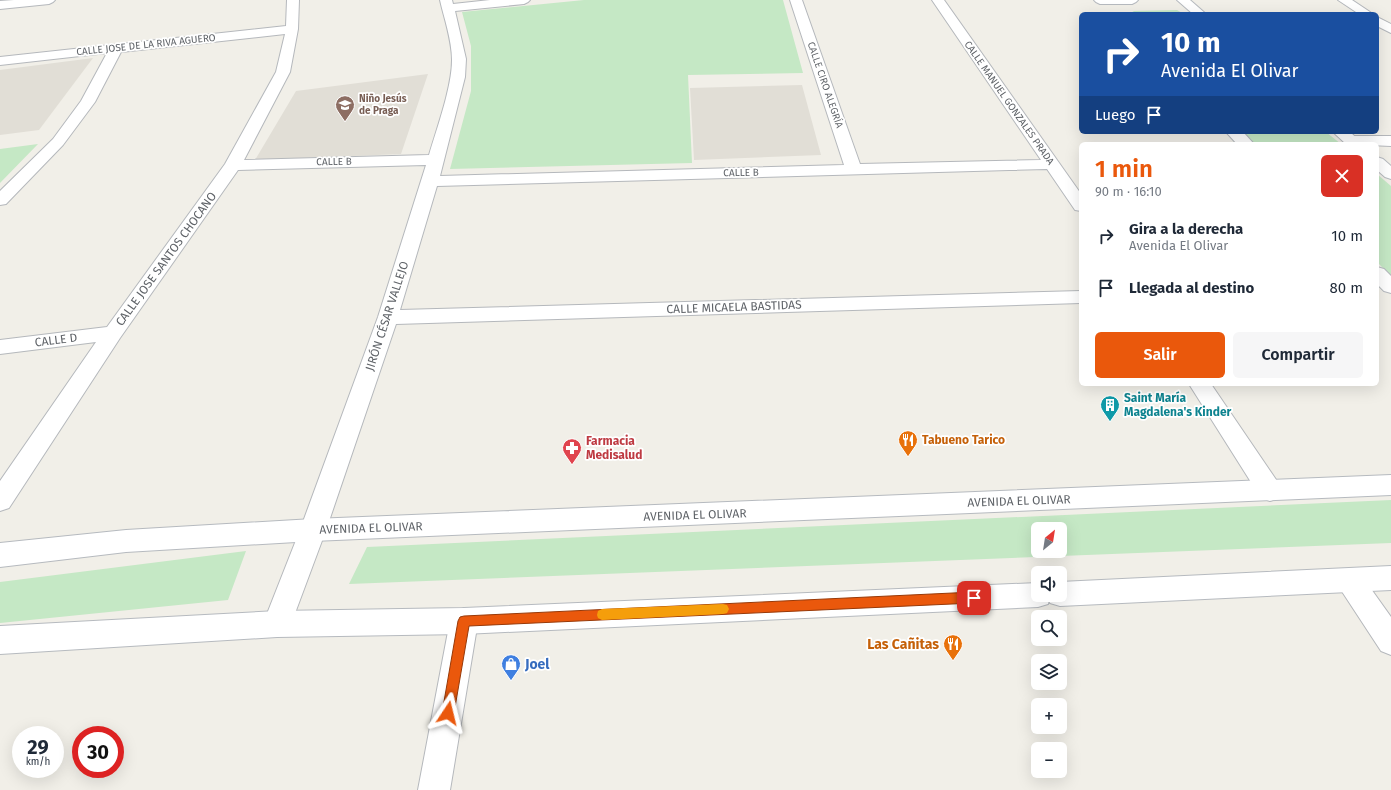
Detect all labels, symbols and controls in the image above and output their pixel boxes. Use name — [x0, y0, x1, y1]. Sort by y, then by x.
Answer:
text: 10 m — [1161, 26, 1221, 59]
icon: right — [1095, 28, 1147, 80]
street label: CALLE JOSE DE LA RIVA AGUERO — [76, 32, 216, 58]
street label: CALLE MANUEL GONZALES PRADA — [962, 39, 1057, 167]
street label: CALLE CIRO ALEGRÍA — [805, 40, 847, 130]
text: Avenida El Olivar — [1161, 60, 1299, 82]
place label: Niño Jesús de Praga — [359, 92, 407, 117]
school or university icon: Niño Jesús de Praga — [334, 94, 356, 122]
icon: arrive — [1143, 104, 1165, 126]
text: Luego — [1095, 106, 1135, 124]
text: 1 min — [1095, 155, 1153, 183]
button: close — [1321, 155, 1363, 197]
street label: CALLE B — [316, 156, 352, 168]
street label: CALLE B — [723, 167, 759, 179]
text: 90 m · 16:10 — [1095, 184, 1162, 199]
street label: CALLE JOSE SANTOS CHOCANO — [113, 189, 219, 329]
text: Gira a la derecha — [1129, 220, 1243, 238]
icon: right — [1095, 225, 1117, 247]
text: 10 m — [1331, 227, 1363, 245]
text: Avenida El Olivar — [1129, 238, 1228, 253]
street label: JIRÓN CÉSAR VALLEJO — [362, 259, 411, 373]
icon: arrive — [1095, 277, 1117, 299]
text: Llegada al destino — [1129, 279, 1254, 297]
text: 80 m — [1330, 279, 1363, 297]
street label: CALLE MICAELA BASTIDAS — [666, 298, 802, 316]
street label: CALLE D — [34, 330, 78, 350]
button: Salir — [1095, 332, 1225, 378]
button: Compartir — [1233, 332, 1363, 378]
place label: Saint María Magdalena's Kinder — [1124, 391, 1232, 419]
building icon: Saint María Magdalena's Kinder — [1099, 394, 1121, 422]
restaurant icon: Tabueno Tarico — [897, 429, 919, 457]
place label: Tabueno Tarico — [922, 433, 1005, 447]
place label: Farmacia Medisalud — [586, 434, 642, 462]
pharmacy icon: Farmacia Medisalud — [561, 437, 583, 465]
street label: AVENIDA EL OLIVAR — [967, 492, 1071, 510]
street label: AVENIDA EL OLIVAR — [643, 506, 747, 524]
street label: AVENIDA EL OLIVAR — [319, 519, 423, 537]
north arrow — [1031, 522, 1067, 558]
map controls — [1031, 522, 1067, 778]
button: sound — [1031, 566, 1067, 602]
pin — [957, 581, 991, 615]
icon: arrive — [963, 587, 985, 609]
button: search — [1031, 610, 1067, 646]
restaurant icon: Las Cañitas — [942, 633, 964, 661]
place label: Las Cañitas — [867, 636, 939, 653]
shop icon: Joel — [500, 653, 522, 681]
button: layers — [1031, 654, 1067, 690]
place label: Joel — [524, 656, 550, 673]
position arrow — [427, 692, 469, 734]
button: + — [1031, 698, 1067, 734]
speed limit sign: 30 — [72, 726, 124, 778]
text: 29 — [27, 735, 49, 759]
button: − — [1031, 742, 1067, 778]
text: km/h — [26, 756, 50, 768]

